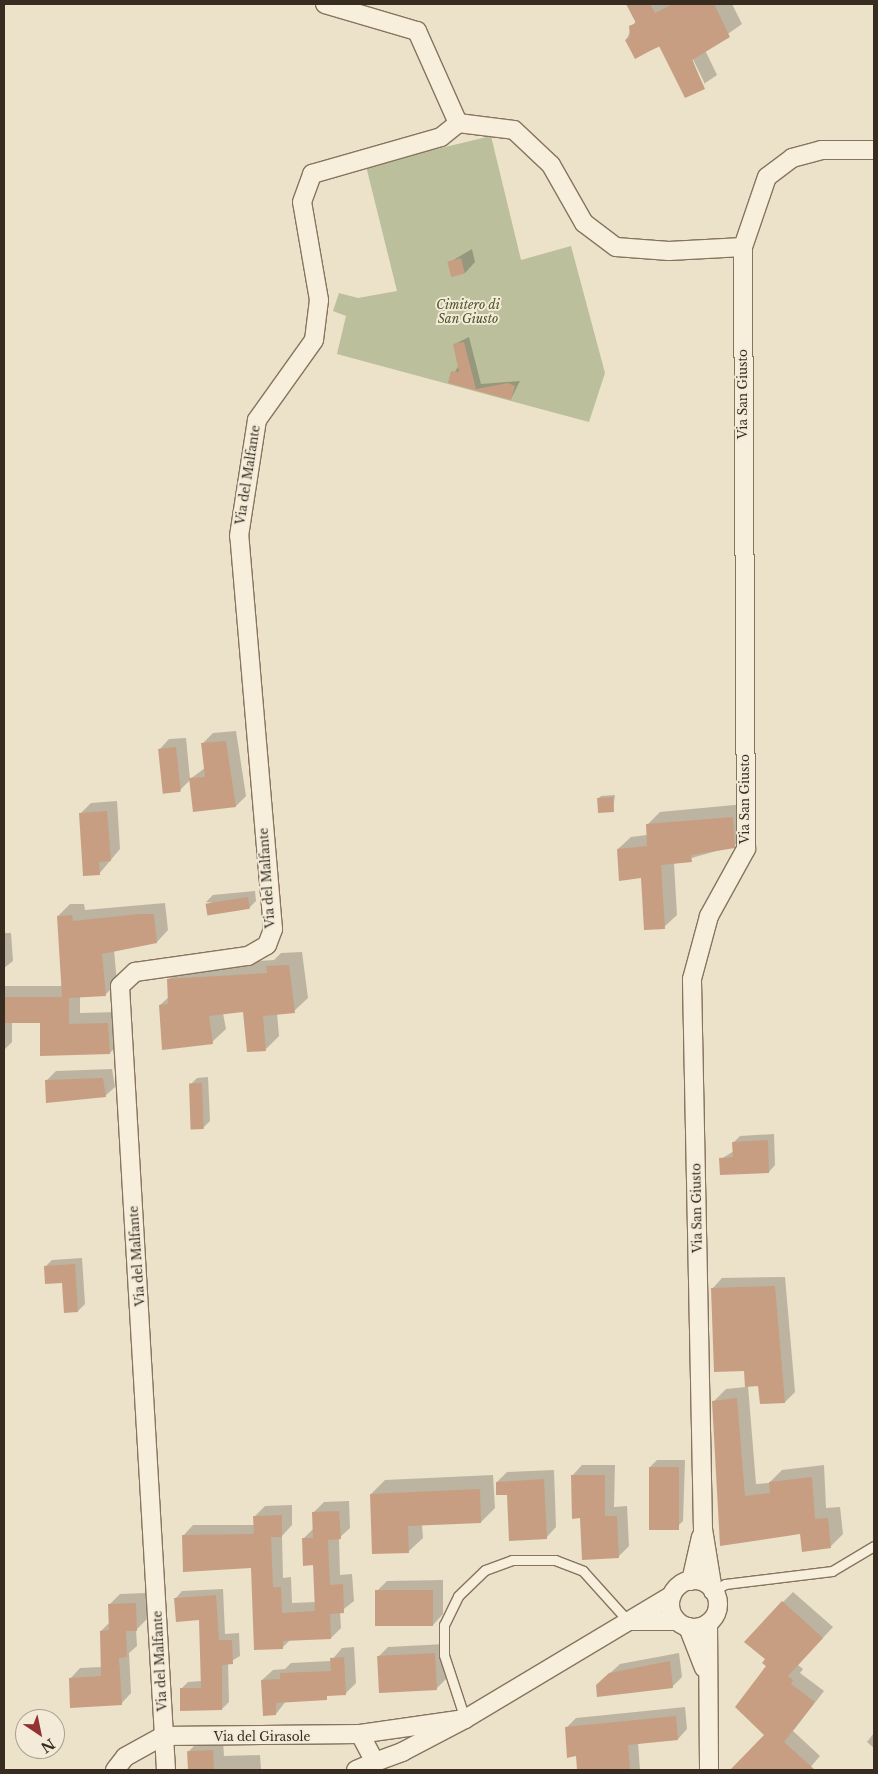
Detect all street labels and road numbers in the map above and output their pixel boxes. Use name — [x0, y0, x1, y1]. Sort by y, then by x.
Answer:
street label: Via San Giusto — [736, 349, 750, 439]
street label: Via del Malfante — [233, 424, 263, 526]
street label: Via San Giusto — [738, 754, 752, 844]
street label: Via del Malfante — [256, 827, 278, 929]
street label: Via San Giusto — [689, 1163, 705, 1253]
street label: Via del Malfante — [126, 1205, 148, 1307]
street label: Via del Malfante — [150, 1610, 170, 1712]
street label: Via del Girasole — [214, 1730, 310, 1744]

